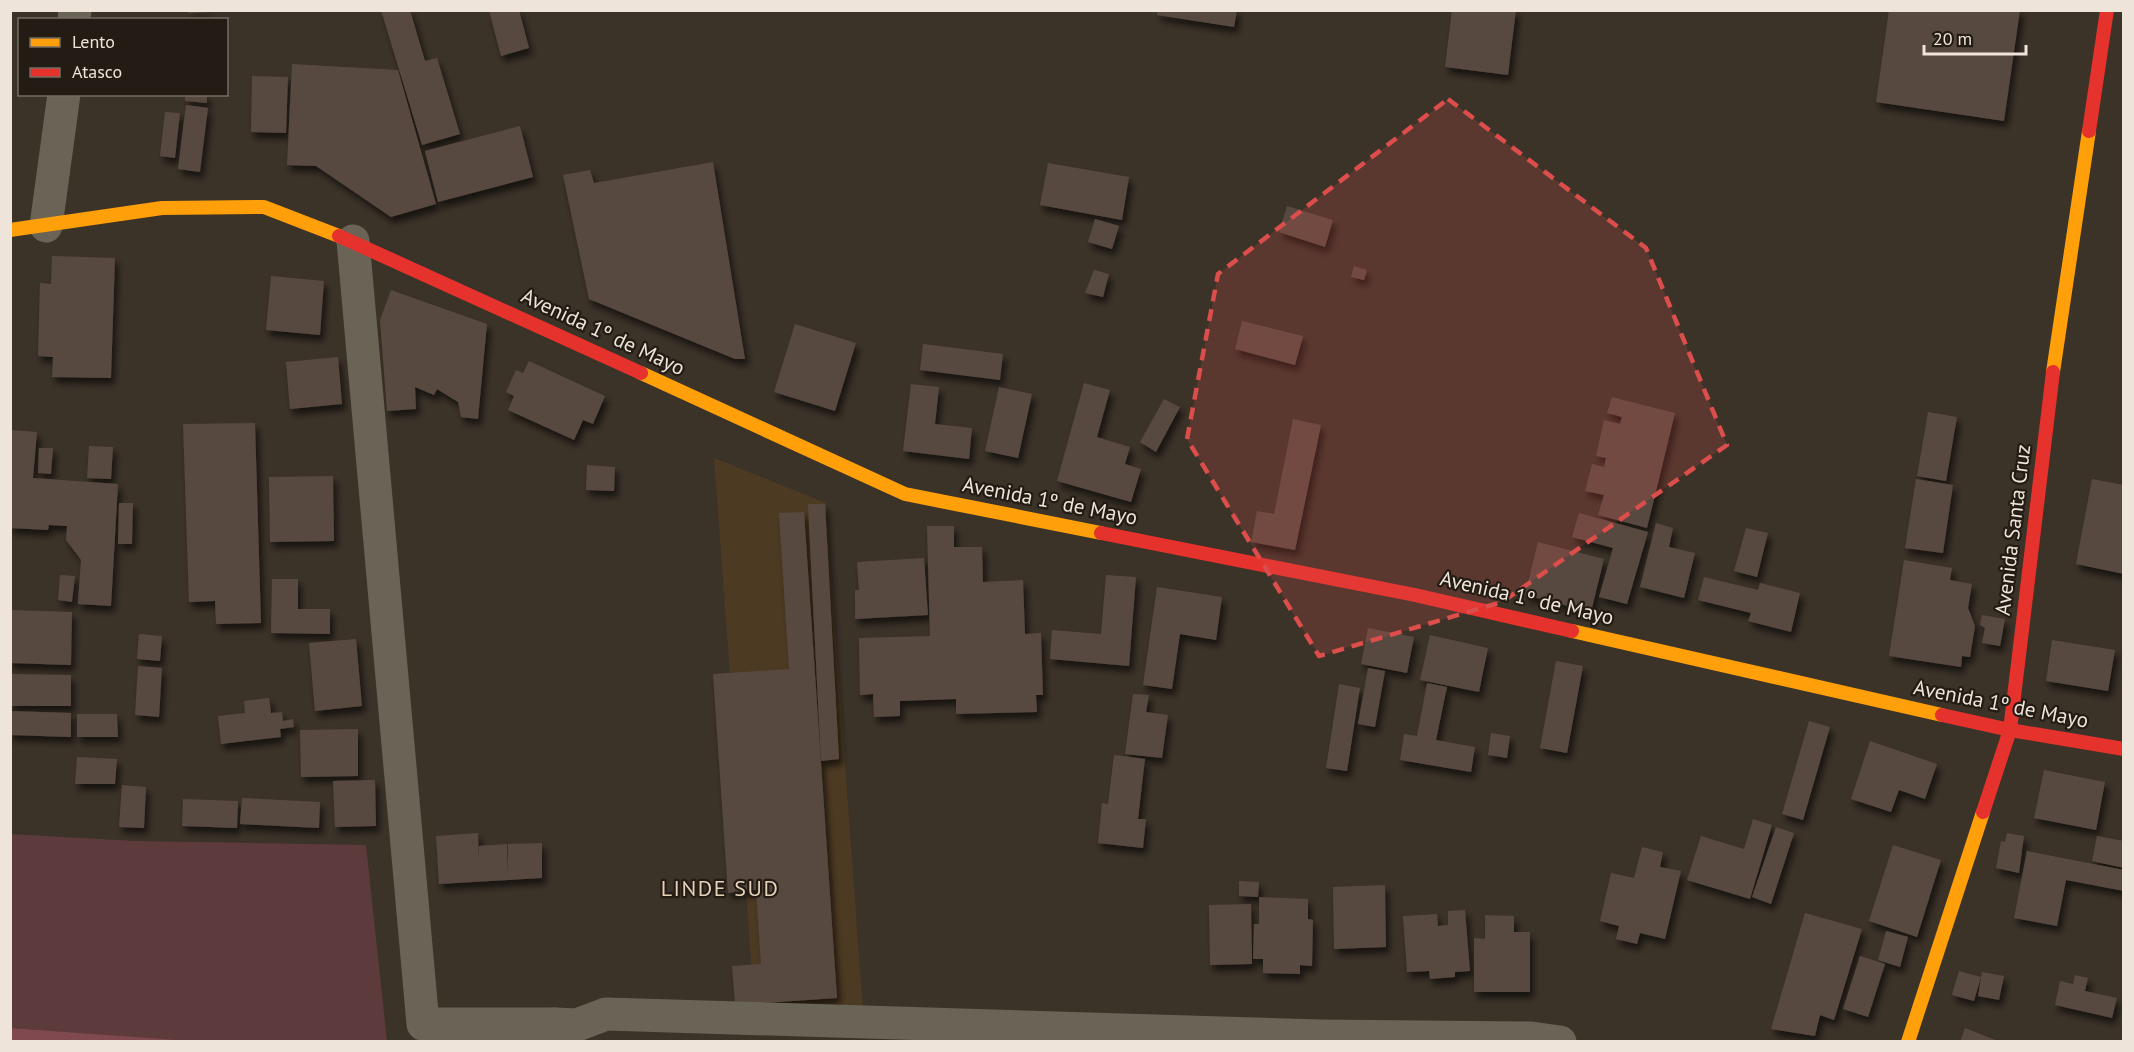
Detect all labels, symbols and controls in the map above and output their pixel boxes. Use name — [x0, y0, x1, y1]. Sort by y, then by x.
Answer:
legend — [18, 18, 228, 96]
scale bar — [1924, 18, 2026, 56]
text: 20 m — [1933, 27, 1972, 50]
text: Lento — [72, 30, 115, 53]
text: Atasco — [72, 60, 122, 83]
street label: Avenida 1º de Mayo — [517, 282, 689, 381]
street label: Avenida Santa Cruz — [1989, 443, 2036, 617]
street label: Avenida 1º de Mayo — [960, 470, 1140, 531]
street label: Avenida 1º de Mayo — [1438, 564, 1617, 631]
street label: Avenida 1º de Mayo — [1911, 673, 2091, 734]
district label: LINDE SUD — [661, 874, 779, 902]

